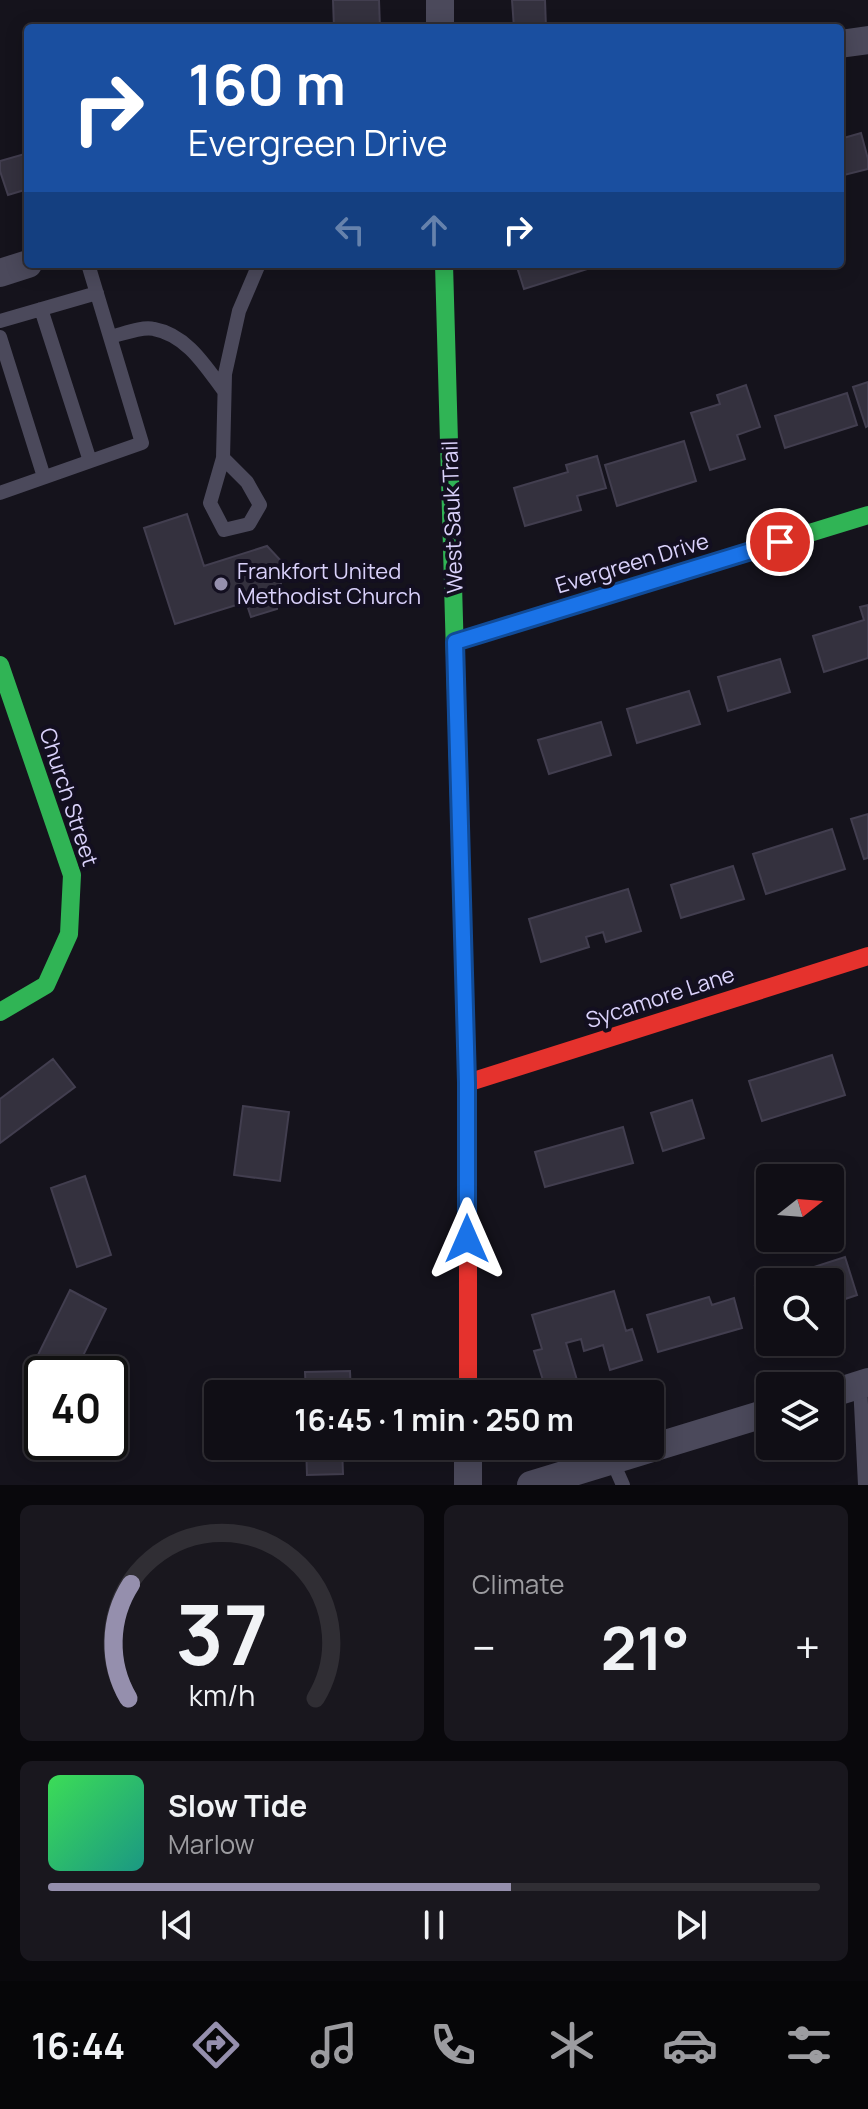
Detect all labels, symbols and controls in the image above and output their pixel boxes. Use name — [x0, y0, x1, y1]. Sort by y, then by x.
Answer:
text: 160 m — [188, 45, 346, 122]
icon: right — [56, 56, 160, 160]
text: Evergreen Drive — [188, 118, 448, 167]
icon: left — [328, 208, 372, 252]
icon: ahead — [412, 208, 456, 252]
icon: right — [496, 208, 540, 252]
street label: West Sauk Trail — [434, 440, 470, 594]
pin — [746, 508, 814, 576]
icon: arrive — [758, 520, 802, 564]
street label: Evergreen Drive — [552, 525, 712, 601]
place label: Frankfort United Methodist Church — [237, 556, 421, 611]
marker: Frankfort United Methodist Church — [212, 575, 230, 593]
street label: Church Street — [33, 724, 106, 870]
street label: Sycamore Lane — [582, 959, 738, 1035]
north arrow — [756, 1164, 844, 1252]
map controls — [756, 1164, 844, 1460]
position arrow — [425, 1197, 509, 1281]
button: search — [756, 1268, 844, 1356]
speed limit sign: 40 — [24, 1356, 128, 1460]
button: layers — [756, 1372, 844, 1460]
text: 16:45 · 1 min · 250 m — [294, 1399, 574, 1440]
text: Climate — [472, 1566, 564, 1602]
text: 37 — [176, 1576, 268, 1690]
text: 21° — [601, 1606, 690, 1688]
text: − — [472, 1617, 496, 1677]
text: + — [795, 1617, 820, 1677]
text: km/h — [189, 1676, 255, 1715]
text: Slow Tide — [168, 1785, 307, 1826]
text: Marlow — [168, 1826, 255, 1862]
icon: previous — [155, 1903, 199, 1947]
icon: pause — [412, 1903, 456, 1947]
icon: next — [669, 1903, 713, 1947]
icon: directions — [188, 2017, 244, 2073]
icon: music — [306, 2017, 362, 2073]
icon: phone — [425, 2017, 481, 2073]
icon: climate — [544, 2017, 600, 2073]
icon: car — [662, 2017, 718, 2073]
icon: filters — [781, 2017, 837, 2073]
text: 16:44 — [31, 2021, 125, 2070]

